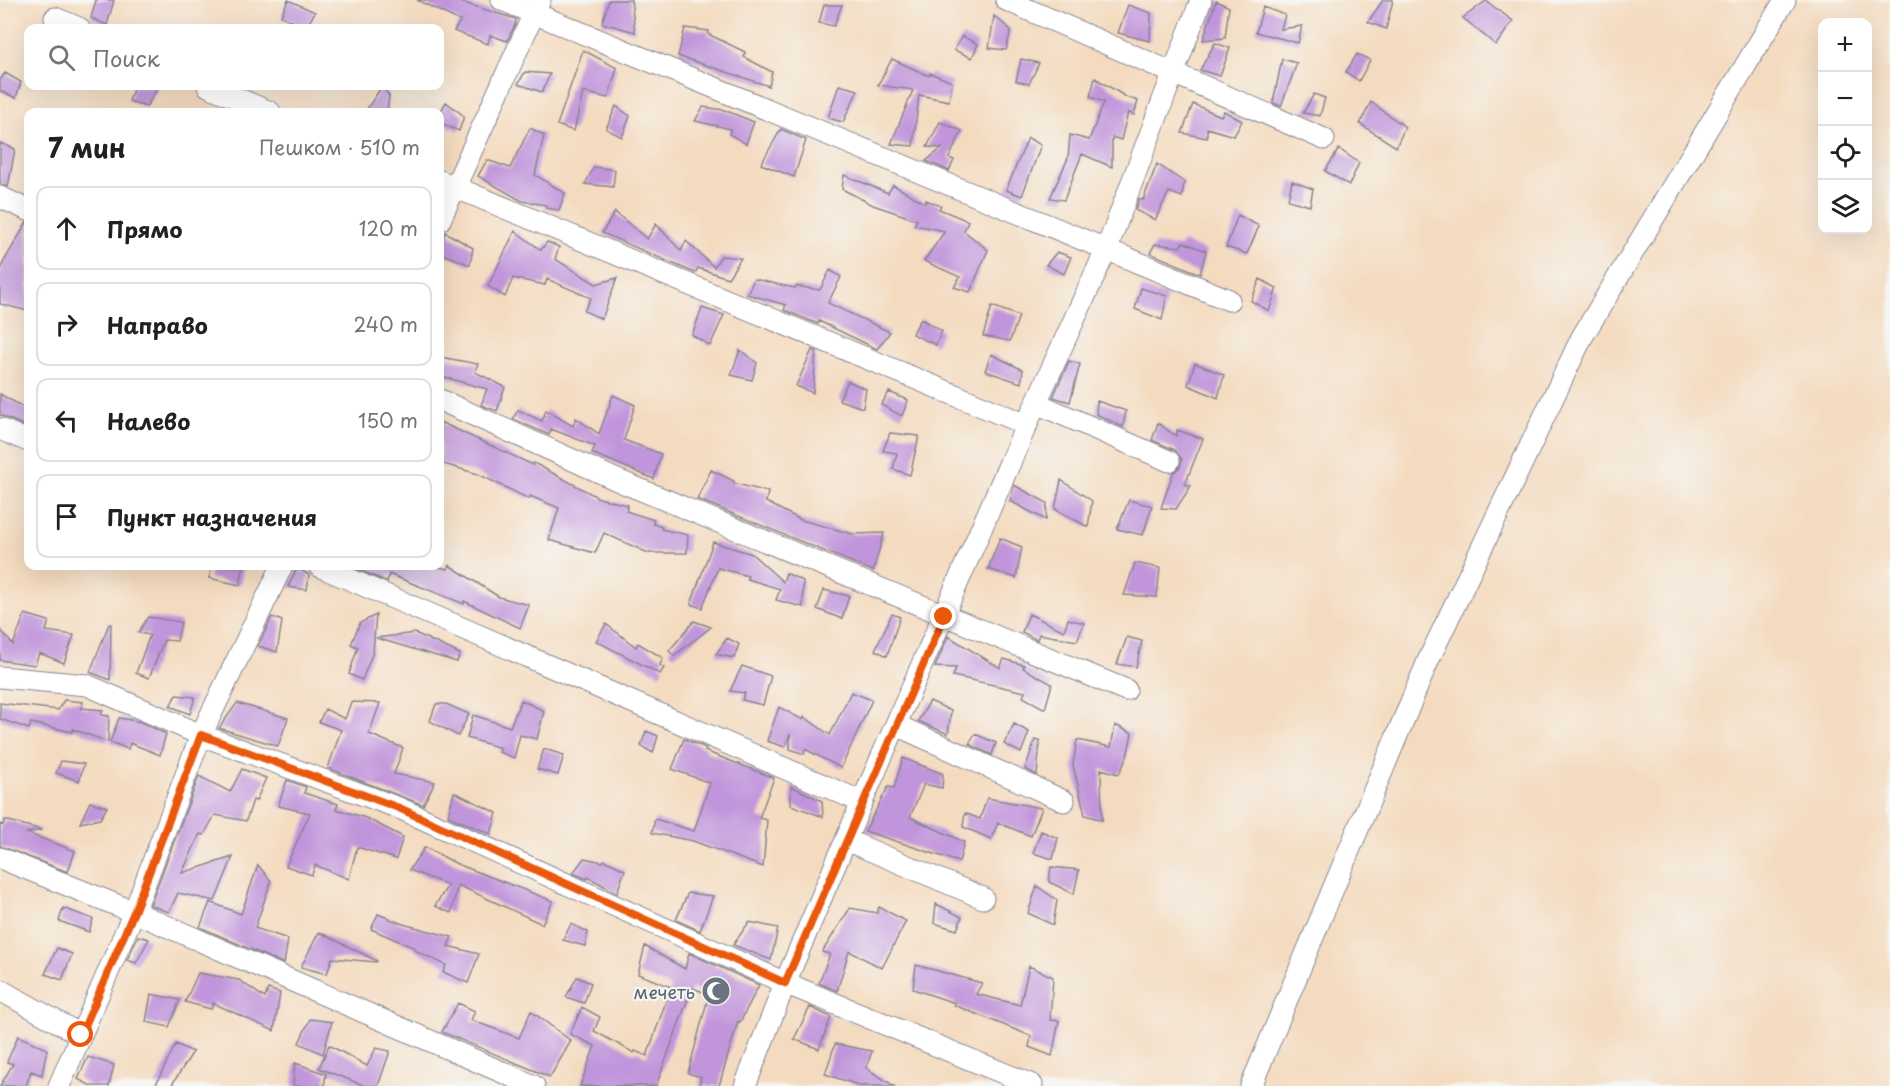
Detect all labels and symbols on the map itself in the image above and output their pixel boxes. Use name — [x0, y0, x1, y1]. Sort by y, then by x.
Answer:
route end — [930, 603, 956, 629]
mosque icon: мечеть — [700, 975, 732, 1007]
place label: мечеть — [634, 978, 695, 1005]
route start — [67, 1021, 93, 1047]

